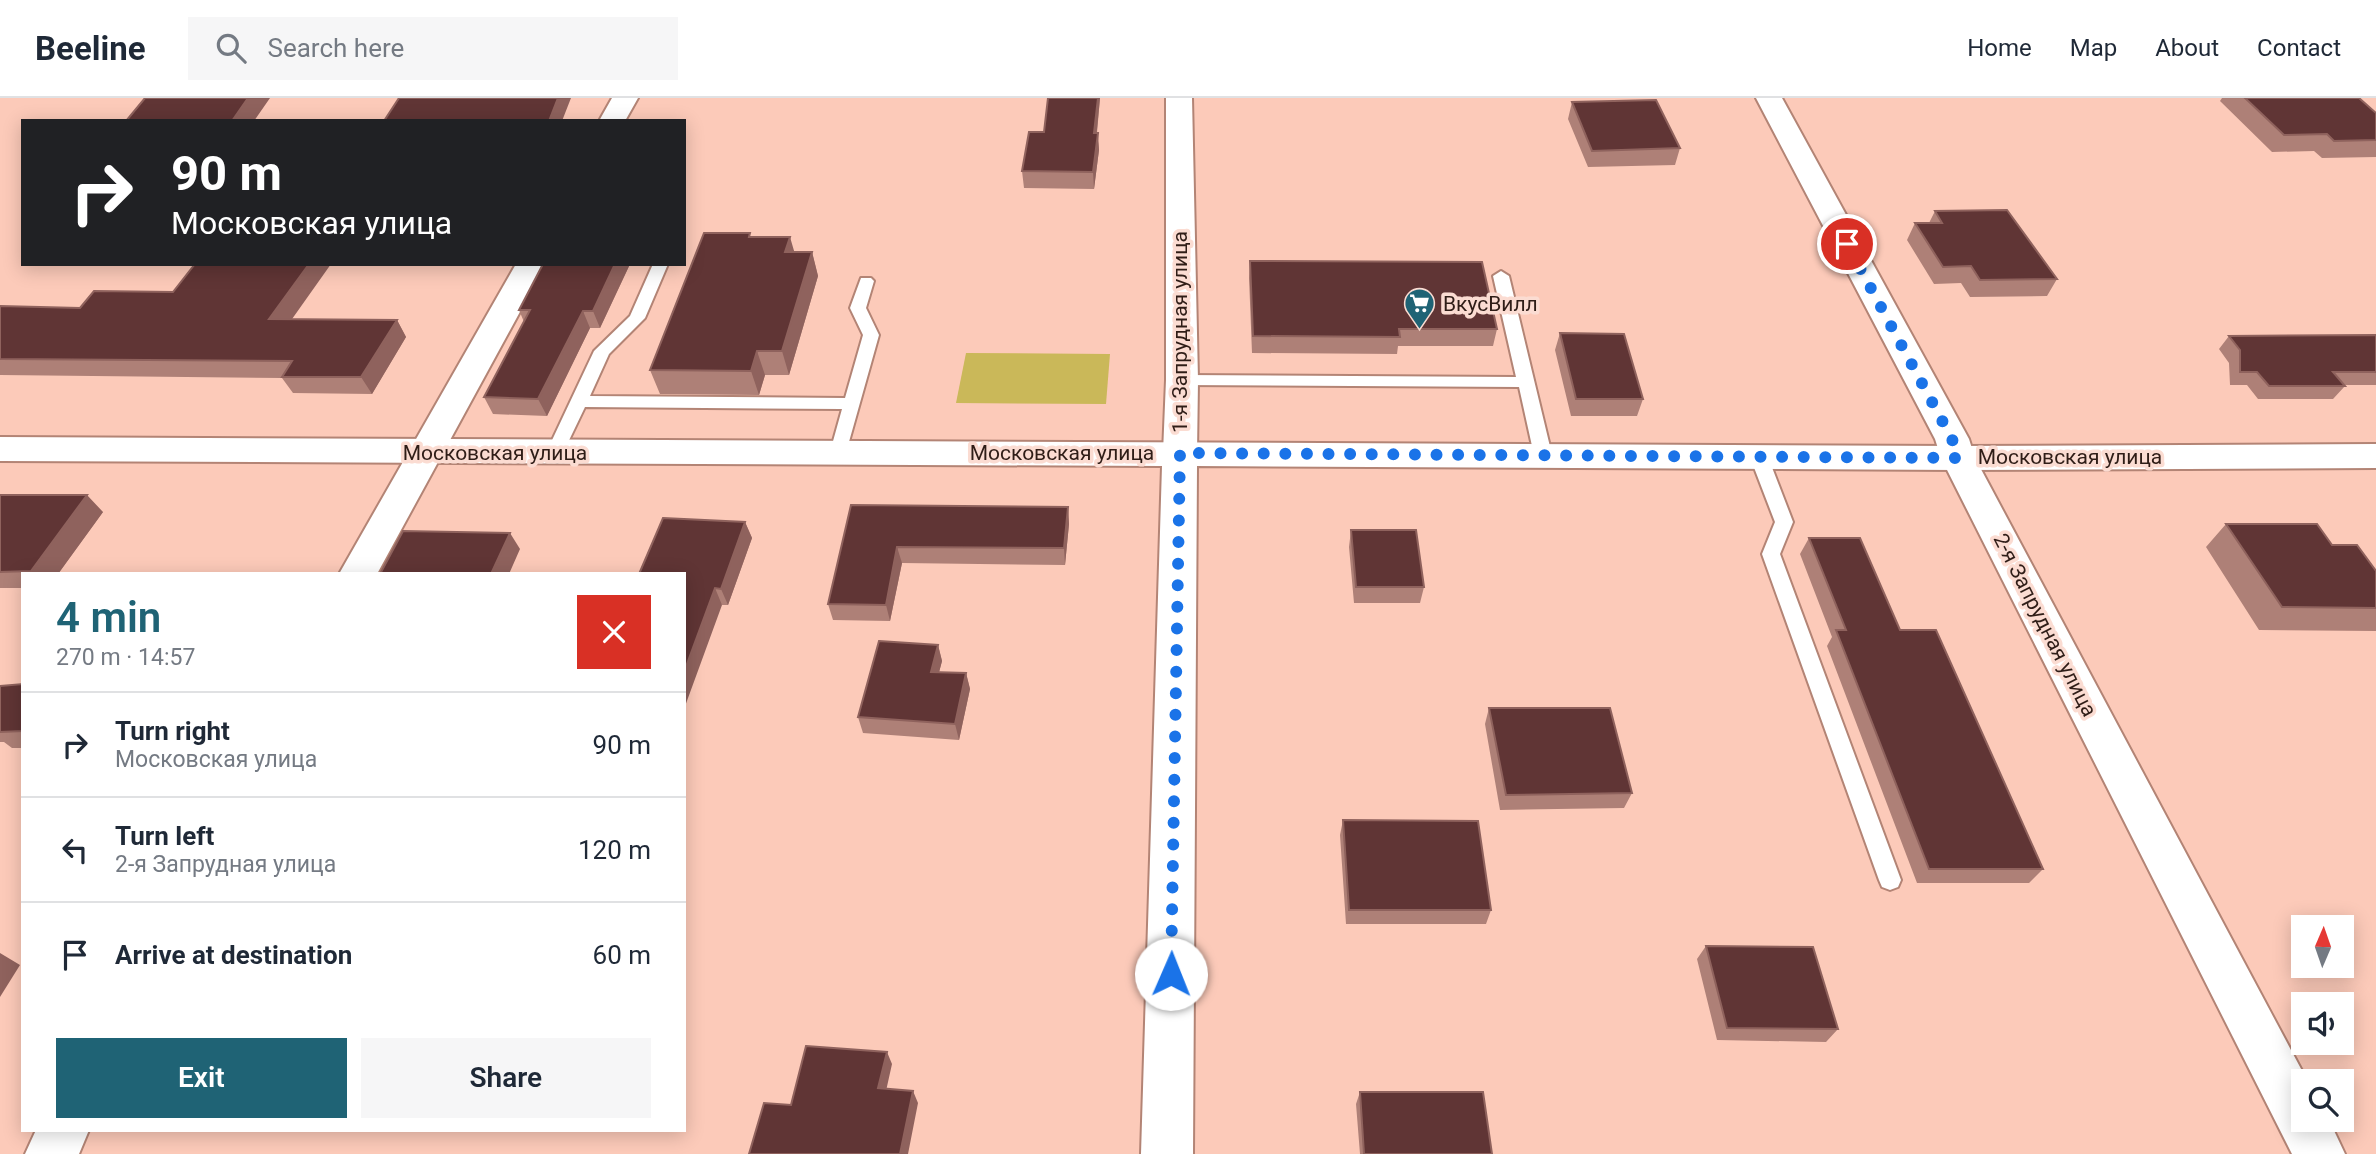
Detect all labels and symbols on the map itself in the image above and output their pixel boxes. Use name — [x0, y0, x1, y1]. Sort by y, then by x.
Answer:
pin — [1817, 214, 1877, 274]
street label: 1-я Запрудная улица — [1168, 231, 1192, 433]
supermarket icon: ВкусВилл — [1403, 287, 1437, 331]
place label: ВкусВилл — [1443, 292, 1538, 316]
street label: Московская улица — [403, 441, 587, 465]
street label: Московская улица — [970, 441, 1154, 465]
street label: Московская улица — [1978, 445, 2162, 469]
street label: 2-я Запрудная улица — [1988, 530, 2102, 720]
north arrow — [2291, 915, 2354, 978]
position arrow — [1134, 937, 1208, 1011]

